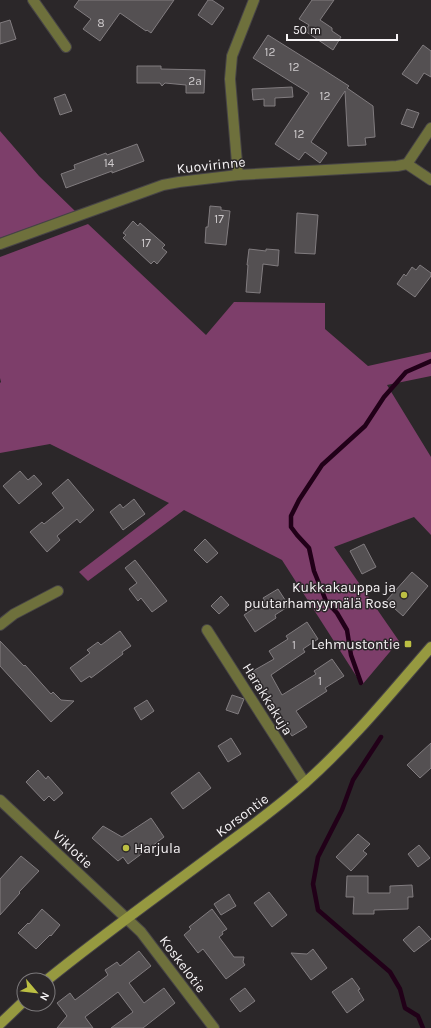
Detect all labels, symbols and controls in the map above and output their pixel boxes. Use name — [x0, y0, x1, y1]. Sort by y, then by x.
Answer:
house number: 8 — [97, 16, 105, 30]
scale bar — [287, 16, 397, 42]
text: 50 m — [293, 23, 321, 37]
house number: 12 — [265, 45, 276, 59]
house number: 12 — [289, 60, 300, 74]
house number: 2a — [188, 74, 202, 88]
house number: 12 — [320, 89, 331, 103]
house number: 12 — [294, 127, 305, 141]
street label: Kuovirinne — [176, 153, 246, 178]
house number: 14 — [104, 156, 115, 170]
house number: 17 — [214, 212, 224, 226]
house number: 17 — [141, 236, 151, 250]
place label: Kukkakauppa ja puutarhamyymälä Rose — [244, 579, 396, 612]
marker: Kukkakauppa ja puutarhamyymälä Rose — [399, 590, 409, 600]
place label: Lehmustontie — [311, 636, 400, 653]
house number: 1 — [292, 638, 296, 652]
marker: Lehmustontie — [403, 639, 413, 649]
street label: Harakkakuja — [239, 660, 296, 738]
house number: 1 — [318, 674, 322, 688]
street label: Korsontie — [213, 790, 272, 841]
street label: Viklotie — [49, 827, 96, 872]
place label: Harjula — [134, 840, 181, 857]
marker: Harjula — [121, 843, 131, 853]
street label: Koskelotie — [156, 933, 209, 996]
north arrow — [16, 972, 56, 1012]
text: N — [37, 990, 52, 1003]

